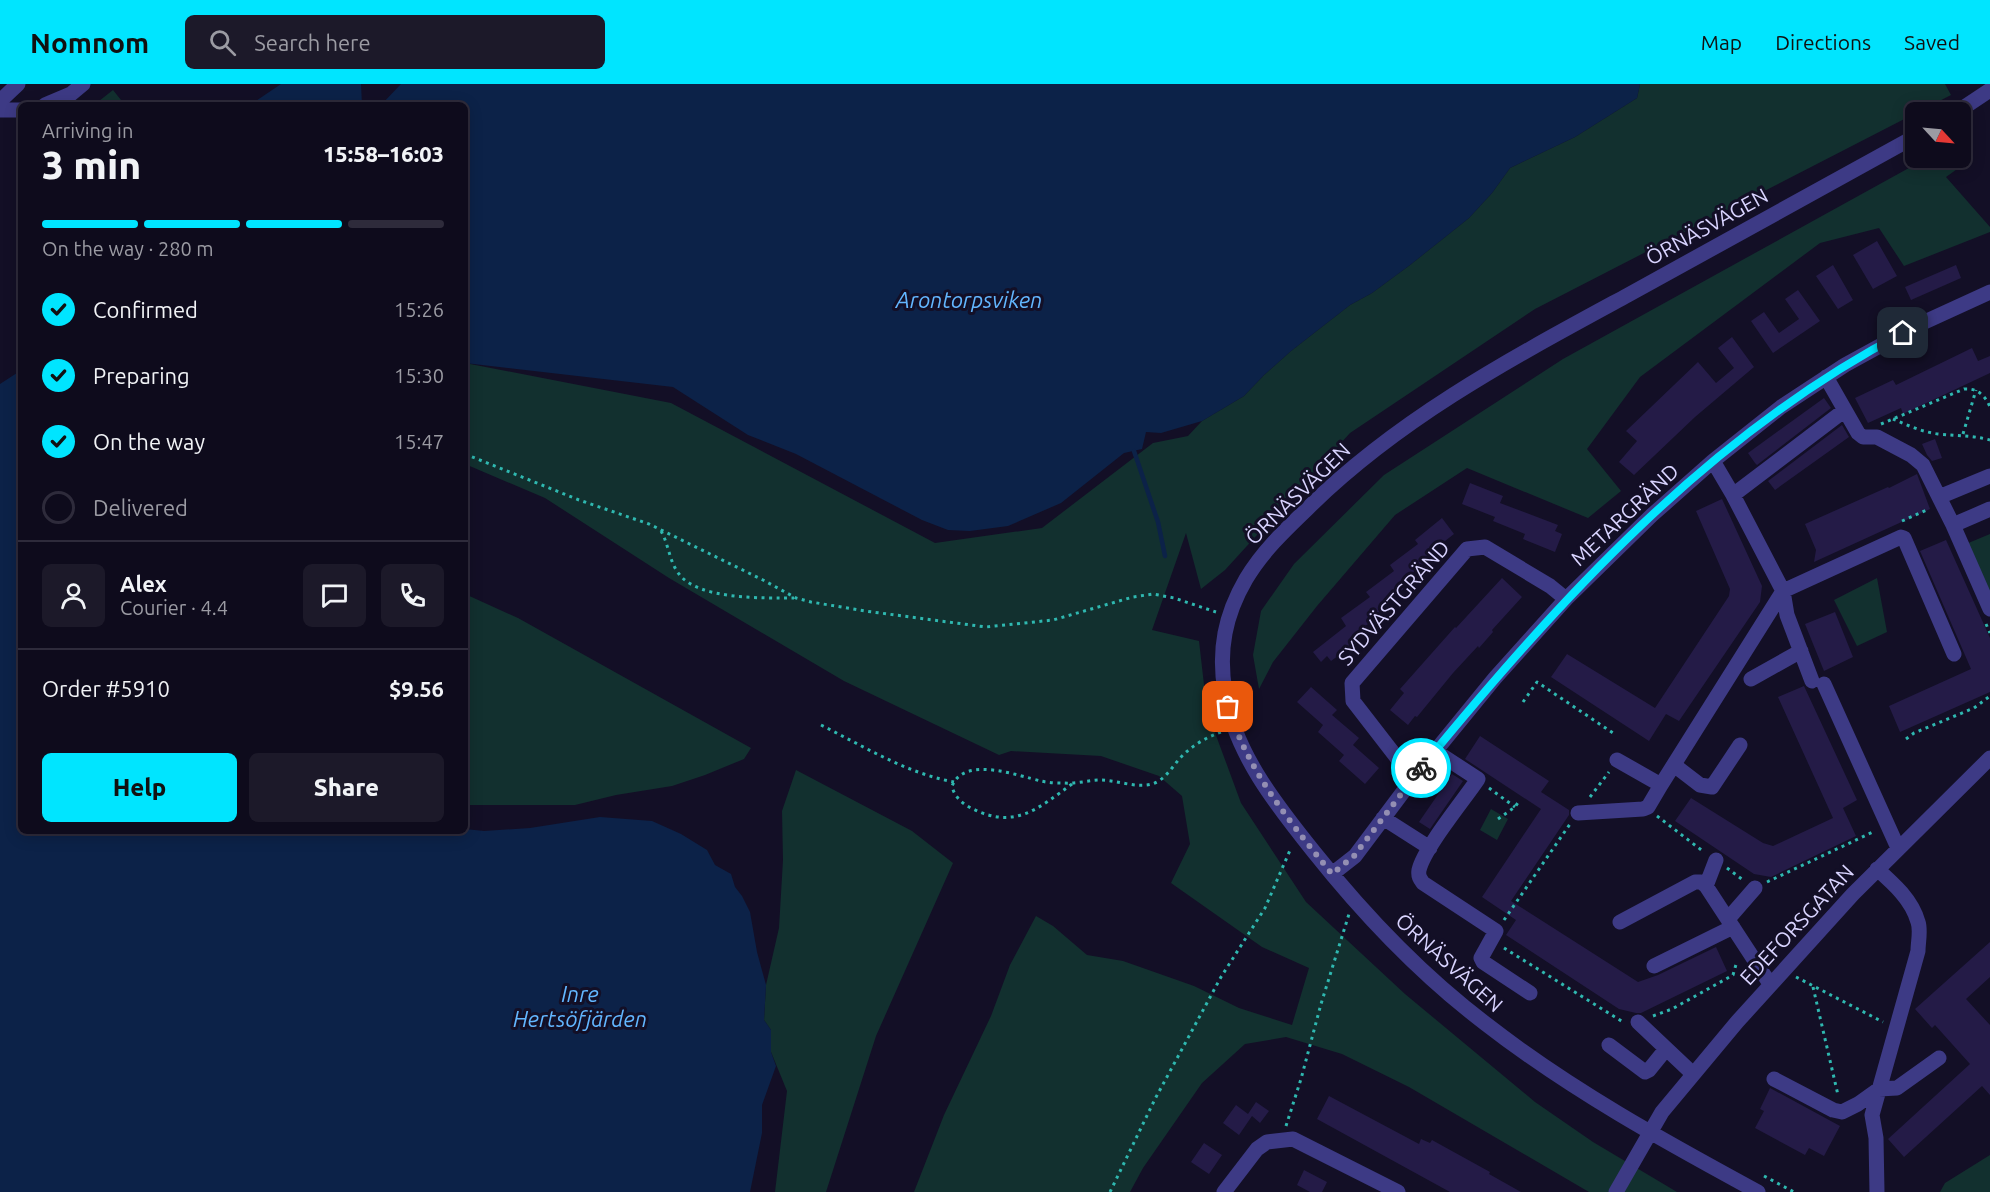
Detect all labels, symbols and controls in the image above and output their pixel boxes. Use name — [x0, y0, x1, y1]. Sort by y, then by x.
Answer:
search box — [185, 15, 605, 69]
icon: search — [206, 26, 239, 59]
text: Nomnom — [30, 27, 149, 58]
text: Search here — [254, 30, 371, 55]
text: Map — [1701, 30, 1742, 54]
text: Directions — [1775, 30, 1871, 54]
text: Saved — [1904, 30, 1960, 54]
north arrow — [1905, 102, 1971, 168]
map controls — [1905, 102, 1971, 168]
text: Arriving in — [42, 119, 133, 142]
text: 15:58–16:03 — [323, 141, 444, 166]
text: 3 min — [42, 143, 141, 186]
street label: ÖRNÄSVÄGEN — [1641, 183, 1772, 270]
text: On the way · 280 m — [42, 237, 214, 260]
water label: Arontorpsviken — [895, 287, 1042, 312]
icon: check — [42, 293, 75, 326]
text: Confirmed — [93, 297, 198, 322]
text: 15:26 — [394, 298, 444, 321]
pin — [1877, 307, 1928, 358]
icon: home — [1886, 316, 1919, 349]
icon: check — [42, 359, 75, 392]
text: Preparing — [93, 363, 190, 388]
text: 15:30 — [394, 364, 444, 387]
icon: check — [42, 425, 75, 458]
text: On the way — [93, 429, 205, 454]
text: 15:47 — [394, 430, 444, 453]
street label: ÖRNÄSVÄGEN — [1240, 437, 1354, 549]
street label: METARGRÄND — [1566, 458, 1683, 570]
text: Delivered — [93, 495, 188, 520]
street label: SYDVÄSTGRÄND — [1333, 535, 1454, 670]
button: person — [42, 564, 105, 627]
button: chat — [303, 564, 366, 627]
button: phone — [381, 564, 444, 627]
text: Alex — [120, 571, 167, 596]
text: Courier · 4.4 — [120, 596, 228, 619]
text: Order #5910 — [42, 676, 170, 701]
text: $9.56 — [389, 676, 444, 701]
pin — [1202, 681, 1253, 732]
icon: bag — [1211, 690, 1244, 723]
courier — [1391, 738, 1451, 798]
icon: bike — [1405, 752, 1438, 785]
button: Help — [42, 753, 237, 822]
button: Share — [249, 753, 444, 822]
street label: EDEFORSGATAN — [1734, 859, 1858, 989]
street label: ÖRNÄSVÄGEN — [1391, 908, 1508, 1017]
water label: Inre Hertsöfjärden — [513, 981, 647, 1032]

